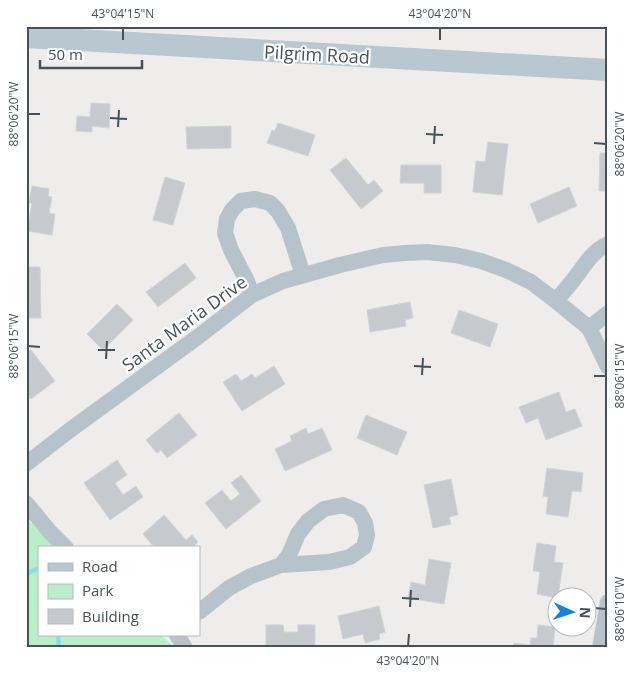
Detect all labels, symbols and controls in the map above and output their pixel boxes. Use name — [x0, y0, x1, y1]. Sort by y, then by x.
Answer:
text: 43°04'15"N — [92, 5, 154, 22]
text: 43°04'20"N — [409, 5, 471, 22]
scale bar — [40, 38, 142, 70]
street label: Pilgrim Road — [263, 39, 371, 69]
text: 50 m — [48, 44, 83, 64]
text: 88°06'20"W — [5, 82, 22, 146]
text: 88°06'20"W — [611, 112, 628, 176]
street label: Santa Maria Drive — [117, 270, 251, 376]
text: 88°06'15"W — [5, 314, 22, 378]
text: 88°06'15"W — [611, 344, 628, 408]
legend — [38, 546, 200, 636]
text: Road — [82, 556, 118, 576]
text: 88°06'10"W — [611, 577, 628, 641]
text: Park — [82, 580, 113, 600]
north arrow — [546, 586, 596, 636]
text: Building — [82, 606, 139, 626]
text: N — [576, 607, 595, 619]
text: 43°04'20"N — [377, 652, 439, 669]

